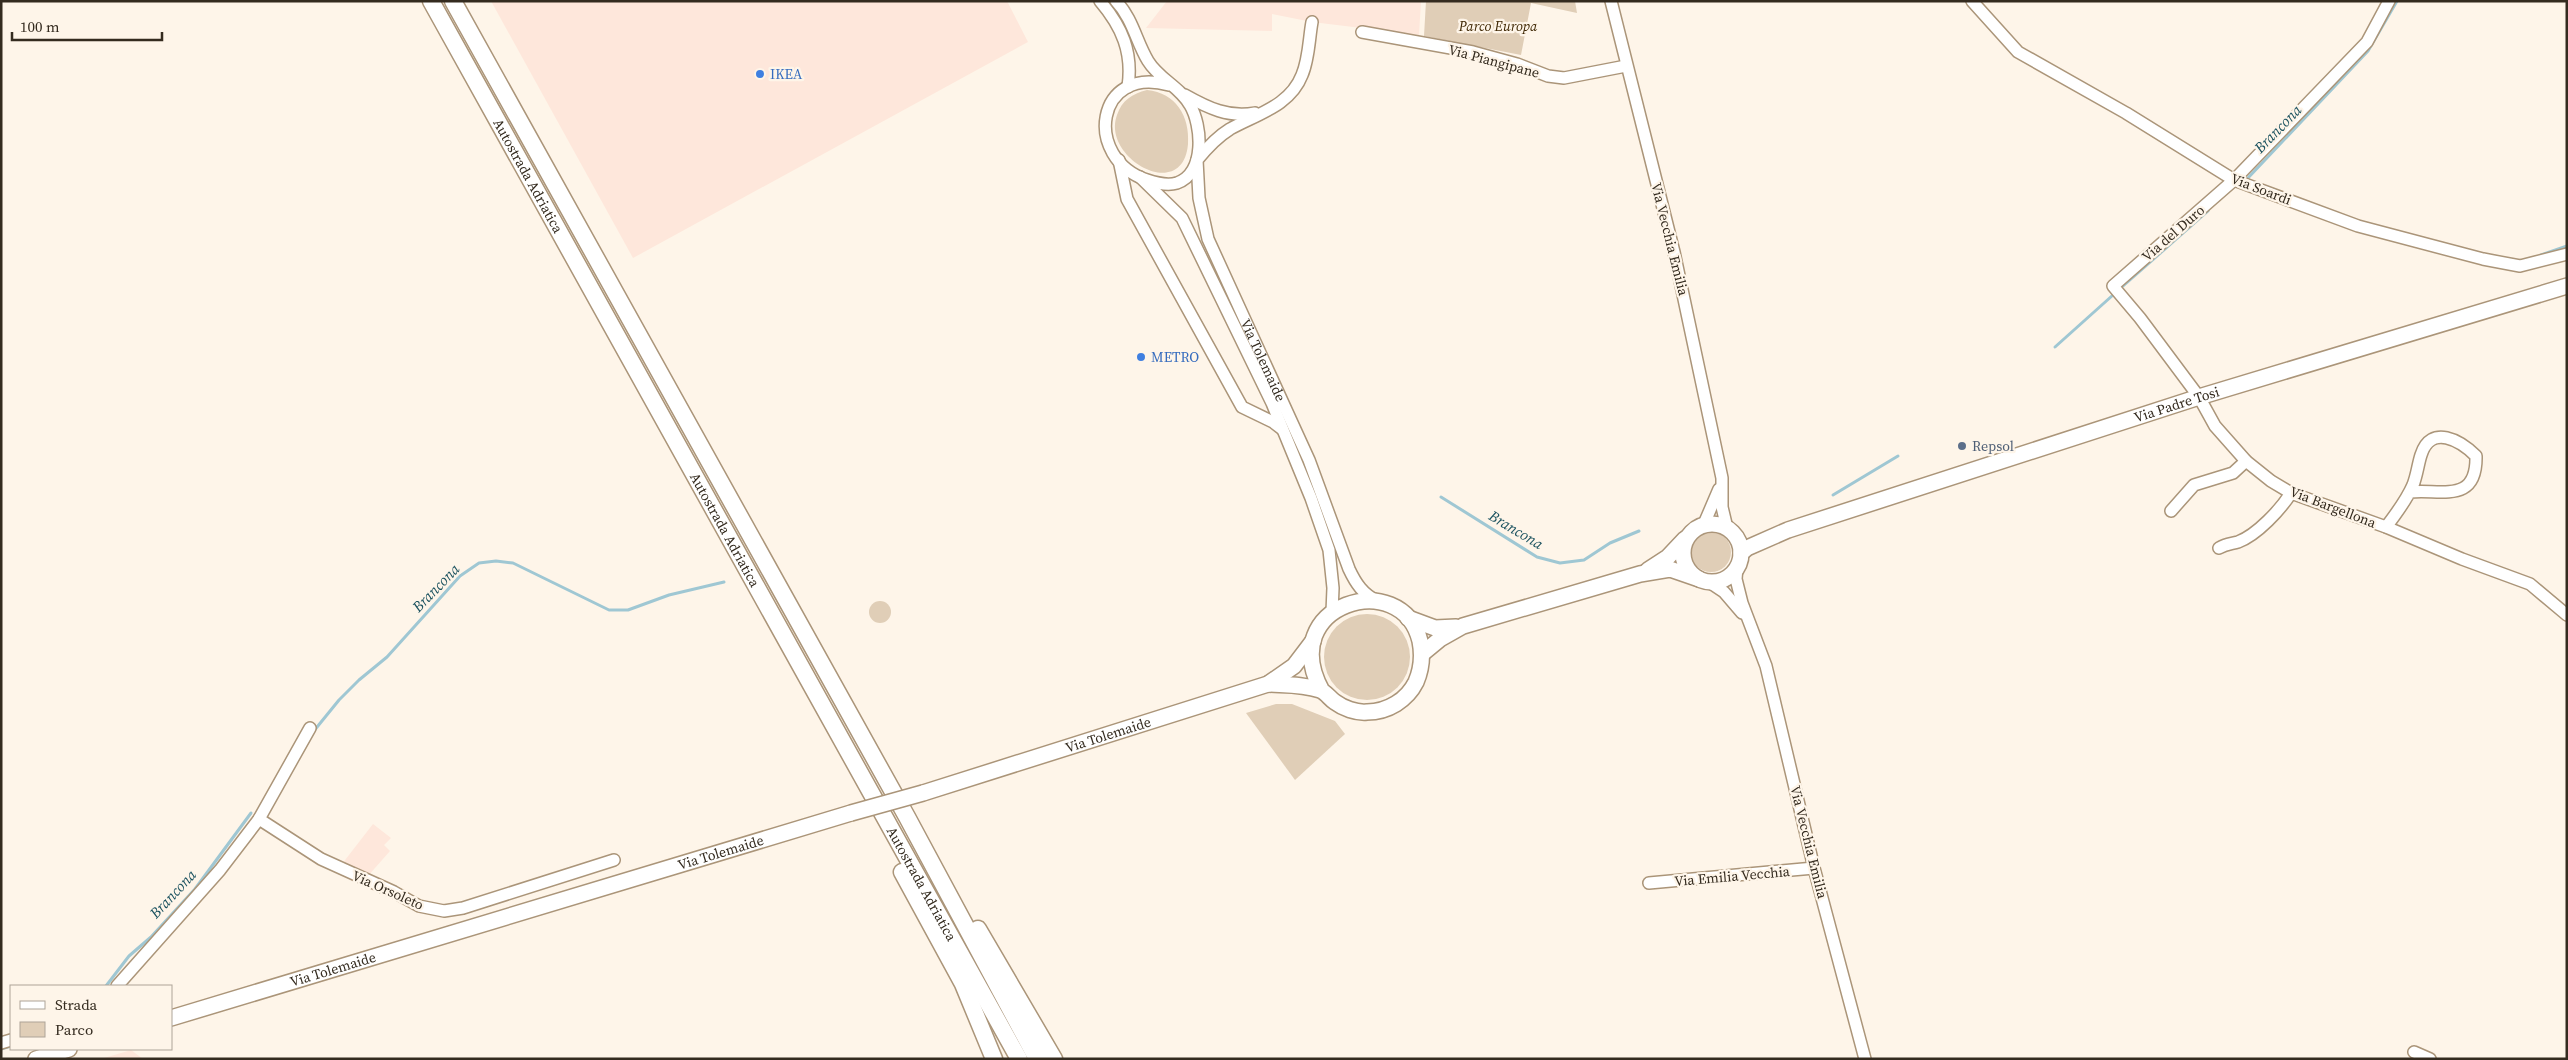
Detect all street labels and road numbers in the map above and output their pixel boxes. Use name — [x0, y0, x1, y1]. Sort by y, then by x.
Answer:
street label: Via Piangipane — [1446, 39, 1542, 83]
street label: Autostrada Adriatica — [488, 115, 568, 237]
street label: Via Soardi — [2228, 168, 2294, 210]
street label: Via Vecchia Emilia — [1646, 180, 1694, 299]
street label: Via del Duro — [2137, 200, 2209, 266]
street label: Via Tolemaide — [1236, 316, 1291, 405]
street label: Via Padre Tosi — [2131, 381, 2222, 427]
street label: Autostrada Adriatica — [685, 469, 765, 591]
street label: Via Bargellona — [2287, 481, 2380, 533]
street label: Via Tolemaide — [1063, 712, 1153, 757]
street label: Via Vecchia Emilia — [1785, 783, 1833, 902]
street label: Autostrada Adriatica — [882, 823, 962, 945]
street label: Via Tolemaide — [675, 830, 766, 875]
street label: Via Emilia Vecchia — [1673, 861, 1791, 891]
street label: Via Orsoleto — [349, 865, 427, 915]
street label: Via Tolemaide — [287, 947, 378, 992]

